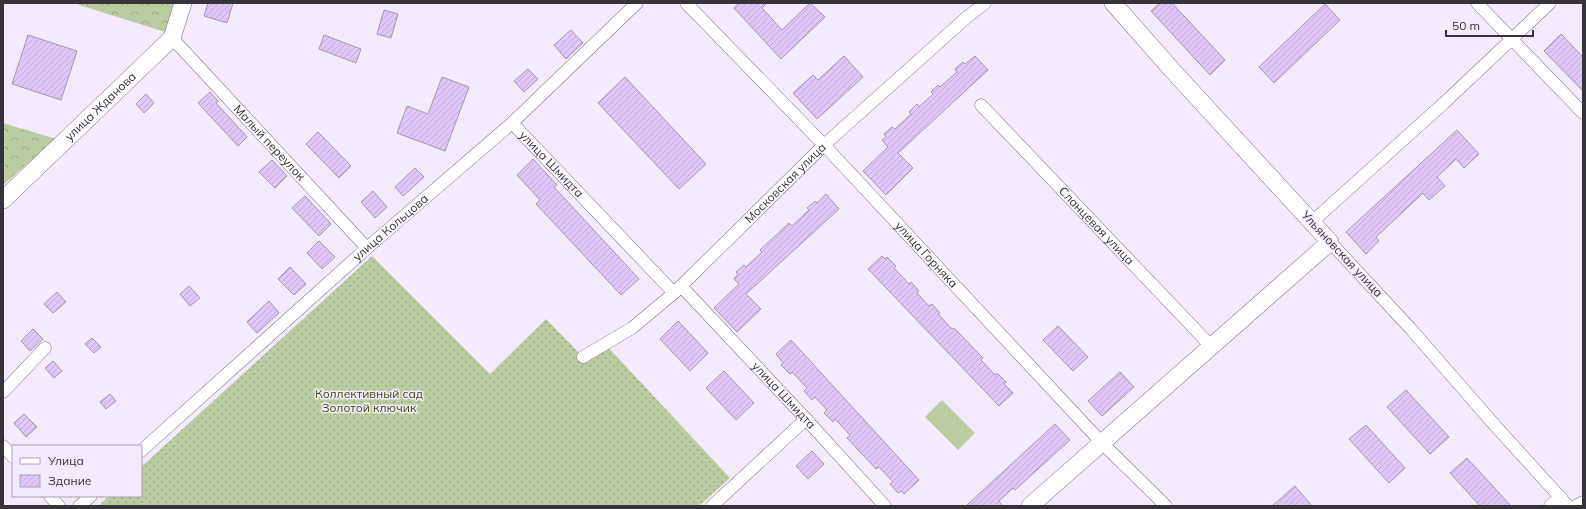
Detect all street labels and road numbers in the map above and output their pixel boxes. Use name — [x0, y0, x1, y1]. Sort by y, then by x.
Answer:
street label: улица Жданова — [61, 69, 139, 144]
street label: Малый переулок — [231, 101, 309, 184]
street label: улица Шмидта — [516, 127, 587, 200]
street label: Московская улица — [741, 140, 829, 226]
street label: Сланцевая улица — [1056, 183, 1137, 268]
street label: улица Кольцова — [350, 191, 431, 264]
street label: Ульяновская улица — [1298, 207, 1386, 300]
street label: улица Горняка — [892, 218, 961, 291]
street label: улица Шмидта — [749, 358, 819, 432]

